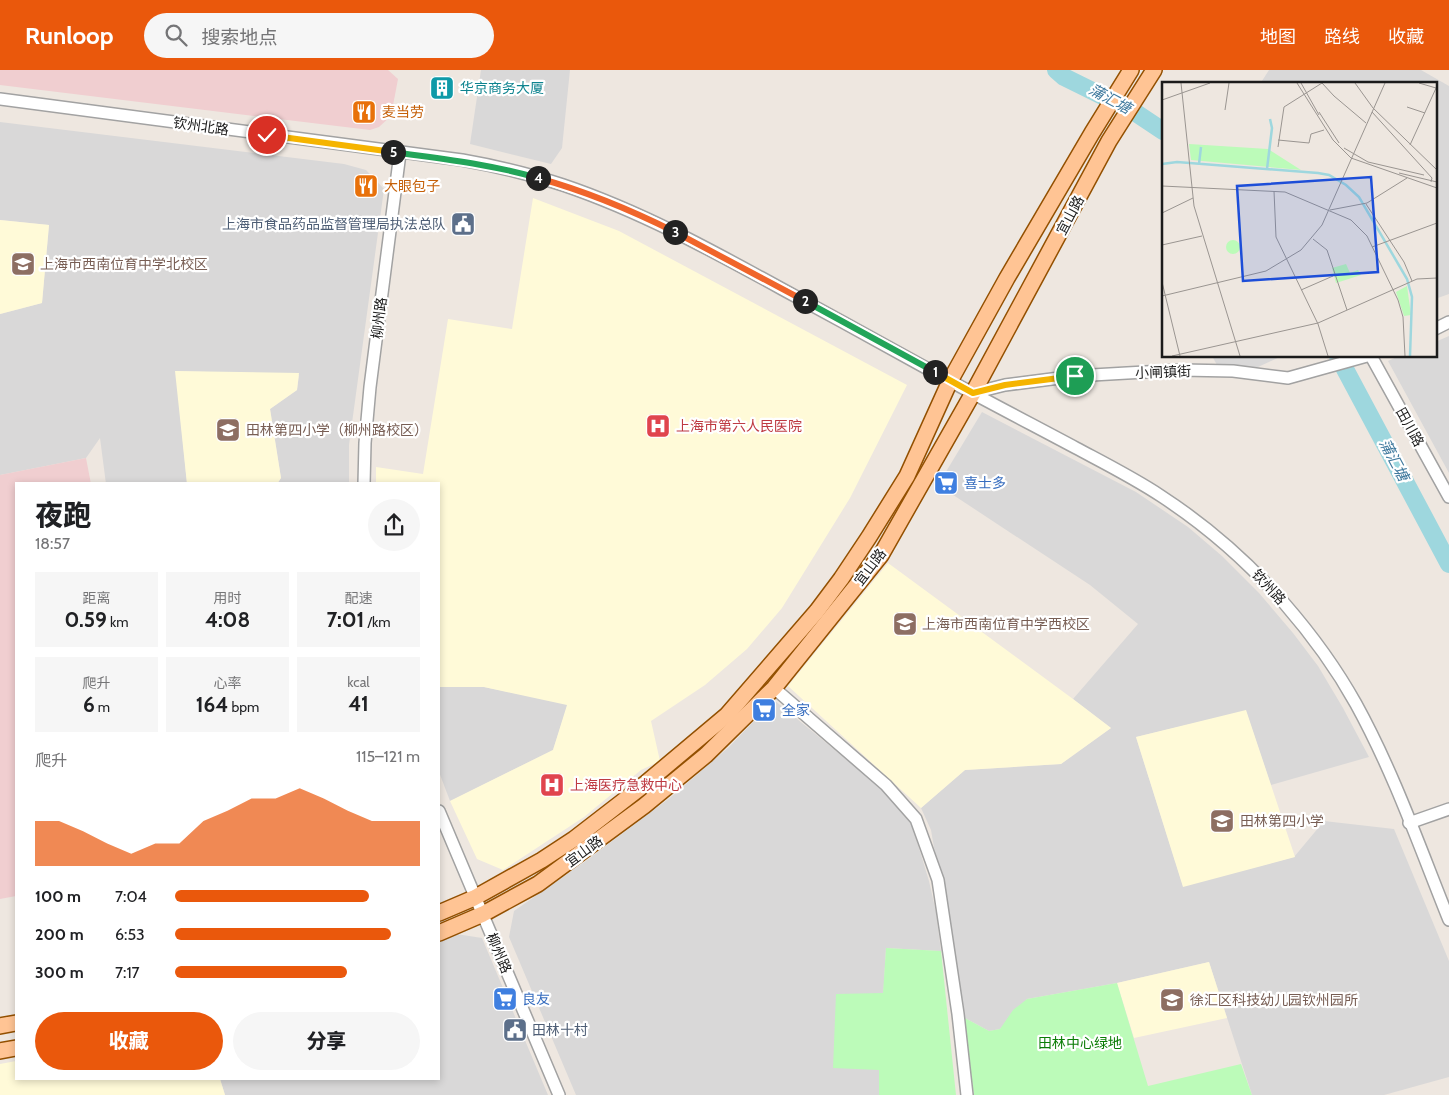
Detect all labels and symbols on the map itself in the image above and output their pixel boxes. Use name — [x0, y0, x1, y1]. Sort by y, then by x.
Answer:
building icon: 华京商务大厦 — [429, 75, 455, 101]
place label: 华京商务大厦 — [460, 79, 544, 97]
water label: 蒲汇塘 — [1086, 80, 1137, 119]
inset map — [1162, 82, 1436, 358]
restaurant icon: 麦当劳 — [351, 99, 377, 125]
place label: 麦当劳 — [382, 103, 424, 121]
street label: 钦州北路 — [172, 113, 230, 139]
pin — [246, 114, 288, 156]
pin: 5 — [380, 140, 406, 164]
pin: 4 — [526, 166, 550, 190]
restaurant icon: 大眼包子 — [353, 173, 379, 199]
place label: 大眼包子 — [384, 177, 440, 195]
street label: 宜山路 — [1052, 192, 1088, 238]
public building icon: 上海市食品药品监督管理局执法总队 — [450, 211, 476, 237]
place label: 上海市食品药品监督管理局执法总队 — [222, 215, 446, 233]
pin: 3 — [662, 220, 688, 244]
school or university icon: 上海市西南位育中学北校区 — [10, 251, 36, 277]
place label: 上海市西南位育中学北校区 — [40, 255, 208, 273]
pin: 2 — [792, 288, 818, 314]
street label: 柳州路 — [368, 296, 390, 340]
pin — [1054, 355, 1096, 397]
pin: 1 — [922, 360, 948, 384]
street label: 小闸镇街 — [1135, 362, 1191, 382]
street label: 田川路 — [1392, 404, 1428, 450]
hospital icon: 上海市第六人民医院 — [645, 413, 671, 439]
school or university icon: 田林第四小学（柳州路校区） — [215, 417, 241, 443]
place label: 上海市第六人民医院 — [676, 417, 802, 435]
place label: 田林第四小学（柳州路校区） — [246, 421, 428, 439]
water label: 蒲汇塘 — [1375, 436, 1414, 487]
supermarket icon: 喜士多 — [933, 470, 959, 496]
place label: 喜士多 — [964, 474, 1006, 492]
street label: 宜山路 — [850, 545, 890, 589]
street label: 钦州路 — [1248, 566, 1290, 608]
school or university icon: 上海市西南位育中学西校区 — [892, 611, 918, 637]
place label: 上海市西南位育中学西校区 — [922, 615, 1090, 633]
supermarket icon: 全家 — [751, 697, 777, 723]
place label: 全家 — [782, 701, 810, 719]
hospital icon: 上海医疗急救中心 — [539, 772, 565, 798]
place label: 上海医疗急救中心 — [570, 776, 682, 794]
school or university icon: 田林第四小学 — [1209, 808, 1235, 834]
place label: 田林第四小学 — [1240, 812, 1324, 830]
street label: 宜山路 — [562, 831, 606, 871]
street label: 柳州路 — [483, 930, 515, 976]
supermarket icon: 良友 — [492, 986, 518, 1012]
school or university icon: 徐汇区科技幼儿园钦州园所 — [1159, 987, 1185, 1013]
place label: 良友 — [522, 990, 550, 1008]
place label: 徐汇区科技幼儿园钦州园所 — [1190, 991, 1358, 1009]
public building icon: 田林十村 — [502, 1017, 528, 1043]
place label: 田林十村 — [532, 1021, 588, 1039]
park label: 田林中心绿地 — [1038, 1034, 1122, 1052]

